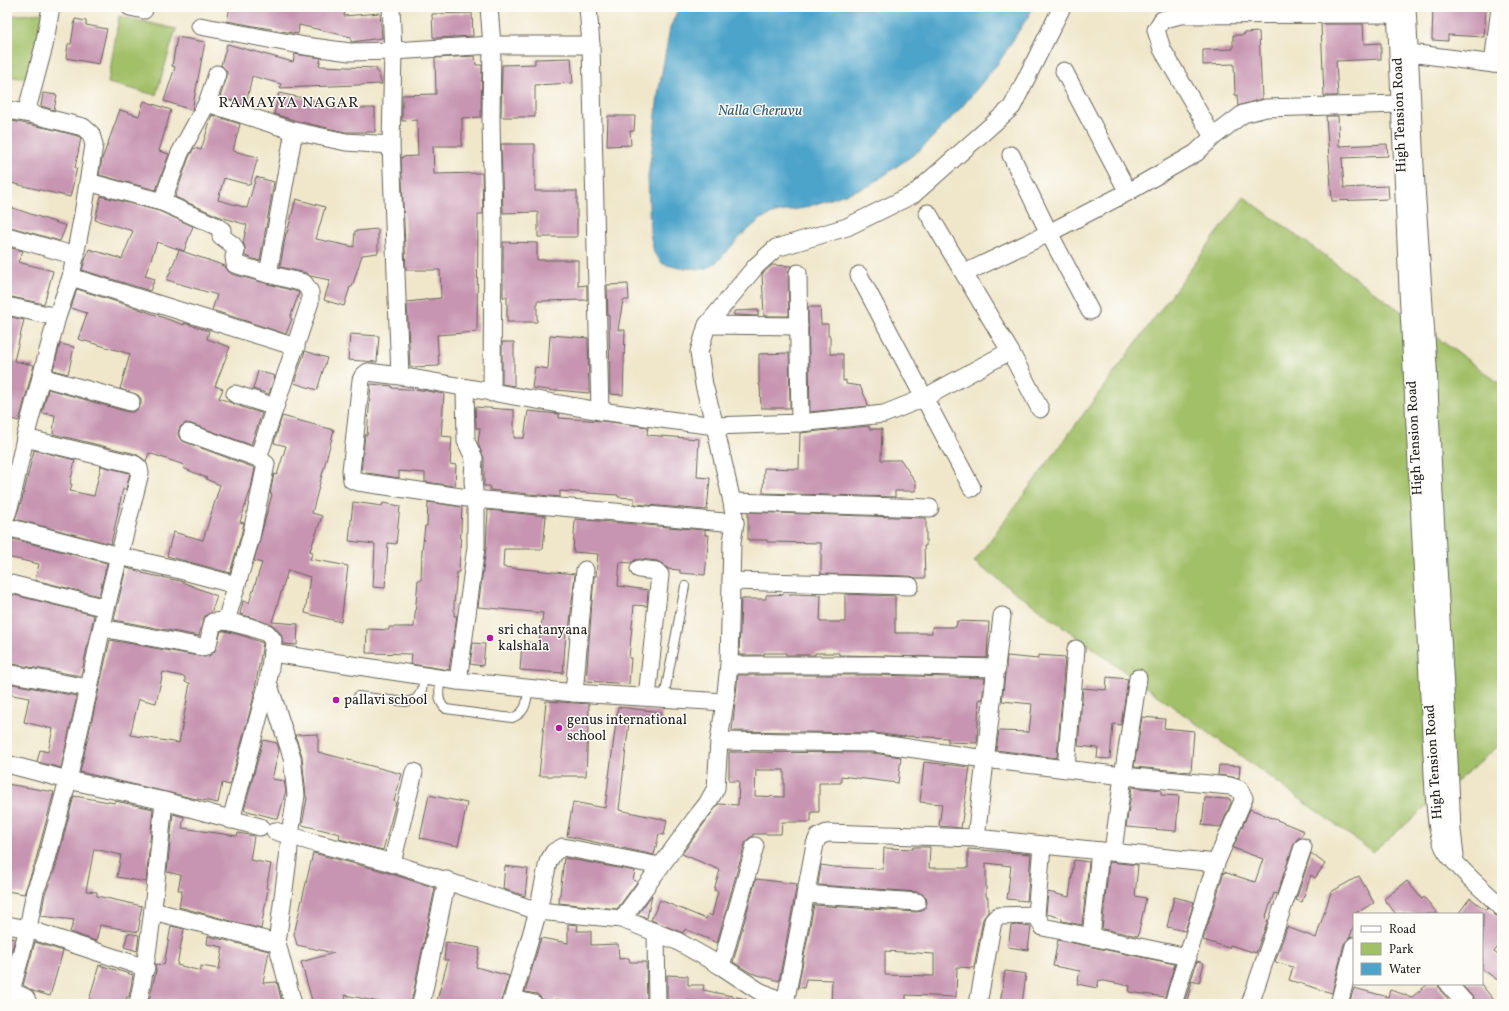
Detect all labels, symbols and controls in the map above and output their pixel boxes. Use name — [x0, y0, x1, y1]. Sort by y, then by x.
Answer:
street label: High Tension Road — [1388, 57, 1412, 173]
district label: RAMAYYA NAGAR — [219, 93, 359, 114]
water label: Nalla Cheruvu — [718, 101, 803, 122]
street label: High Tension Road — [1402, 380, 1428, 496]
place label: sri chatanyana kalshala — [498, 621, 587, 656]
marker: sri chatanyana kalshala — [485, 633, 495, 643]
place label: pallavi school — [344, 691, 428, 710]
marker: pallavi school — [331, 695, 341, 705]
street label: High Tension Road — [1420, 704, 1447, 820]
place label: genus international school — [567, 711, 687, 746]
marker: genus international school — [554, 723, 564, 733]
legend — [1353, 913, 1483, 985]
text: Road — [1389, 922, 1416, 938]
text: Park — [1389, 942, 1414, 958]
text: Water — [1389, 962, 1421, 978]

